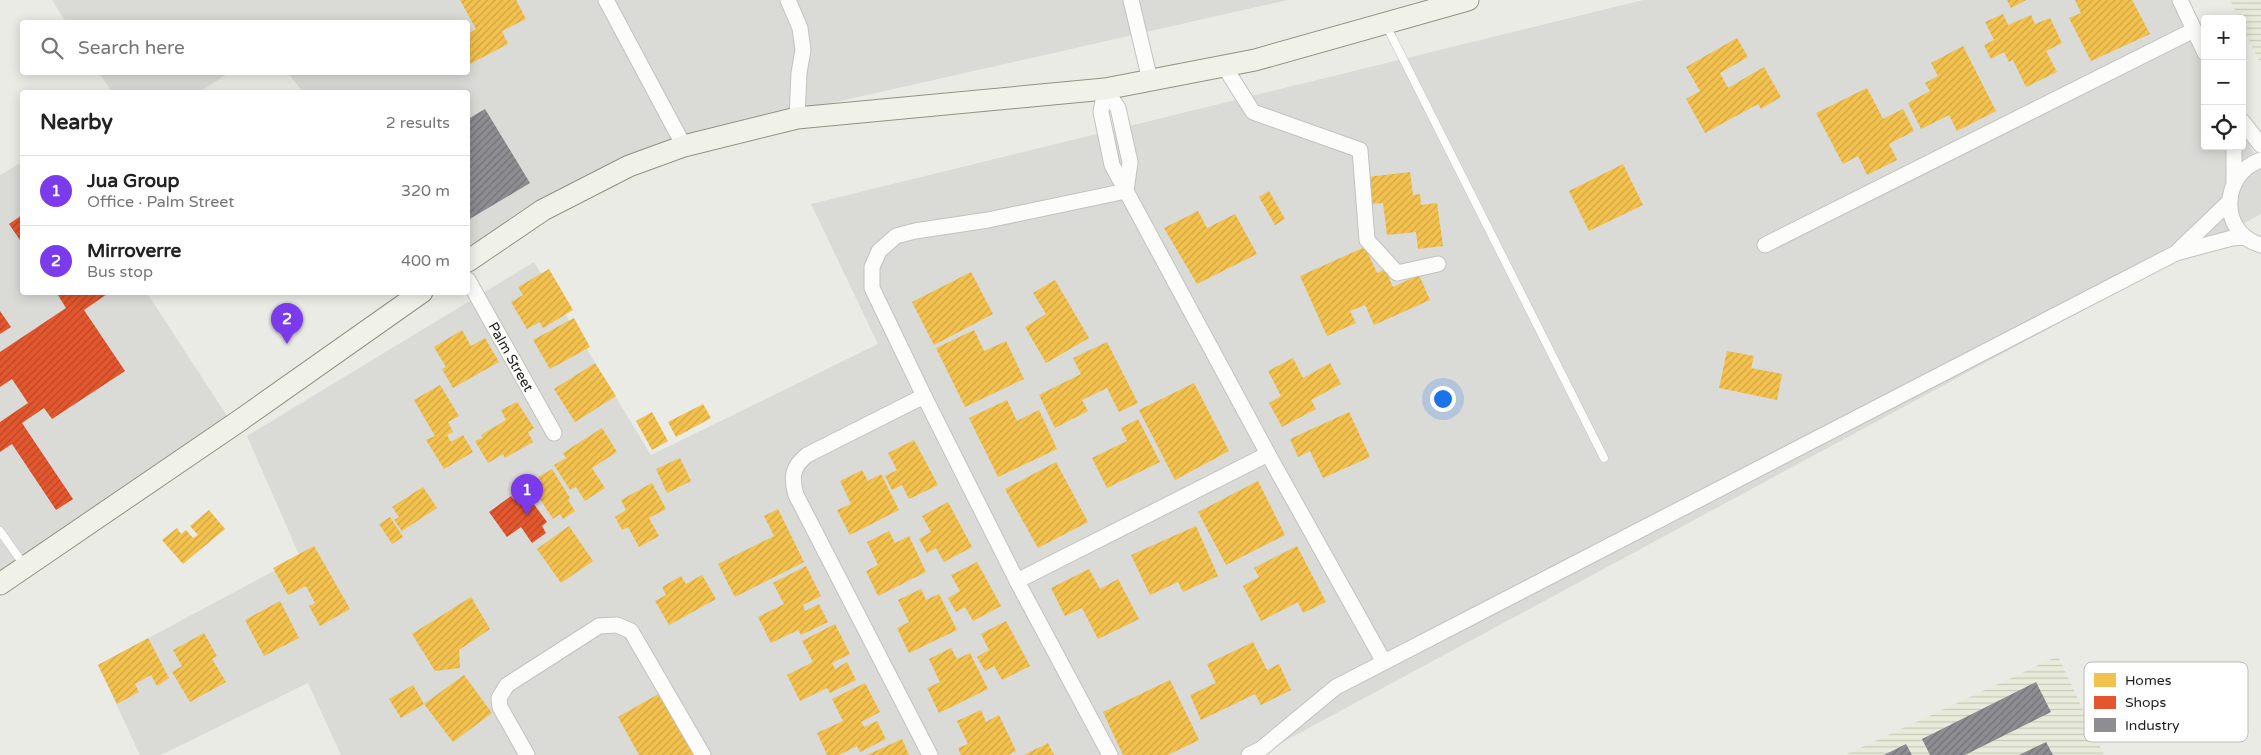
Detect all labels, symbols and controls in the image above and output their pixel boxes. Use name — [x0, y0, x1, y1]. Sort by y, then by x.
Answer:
map controls — [2201, 15, 2246, 150]
button: + — [2201, 15, 2246, 60]
search box — [20, 20, 470, 75]
icon: search — [38, 34, 66, 62]
text: Search here — [78, 37, 185, 59]
button: − — [2201, 60, 2246, 105]
button: locate — [2201, 105, 2246, 150]
text: Nearby — [40, 110, 113, 135]
text: 2 results — [386, 113, 450, 133]
text: Jua Group — [87, 170, 180, 192]
text: 1 — [51, 181, 61, 201]
text: 320 m — [401, 181, 450, 201]
text: Office · Palm Street — [87, 192, 234, 212]
text: Mirroverre — [87, 240, 181, 262]
text: 2 — [51, 251, 61, 271]
text: 400 m — [401, 251, 450, 271]
text: Bus stop — [87, 262, 153, 282]
pin: 2 — [271, 303, 303, 344]
street label: Palm Street — [484, 319, 537, 395]
your location — [1430, 386, 1456, 412]
pin: 1 — [511, 474, 543, 515]
legend — [2084, 662, 2248, 742]
text: Homes — [2125, 672, 2172, 689]
text: Shops — [2125, 694, 2166, 711]
text: Industry — [2125, 717, 2180, 734]

